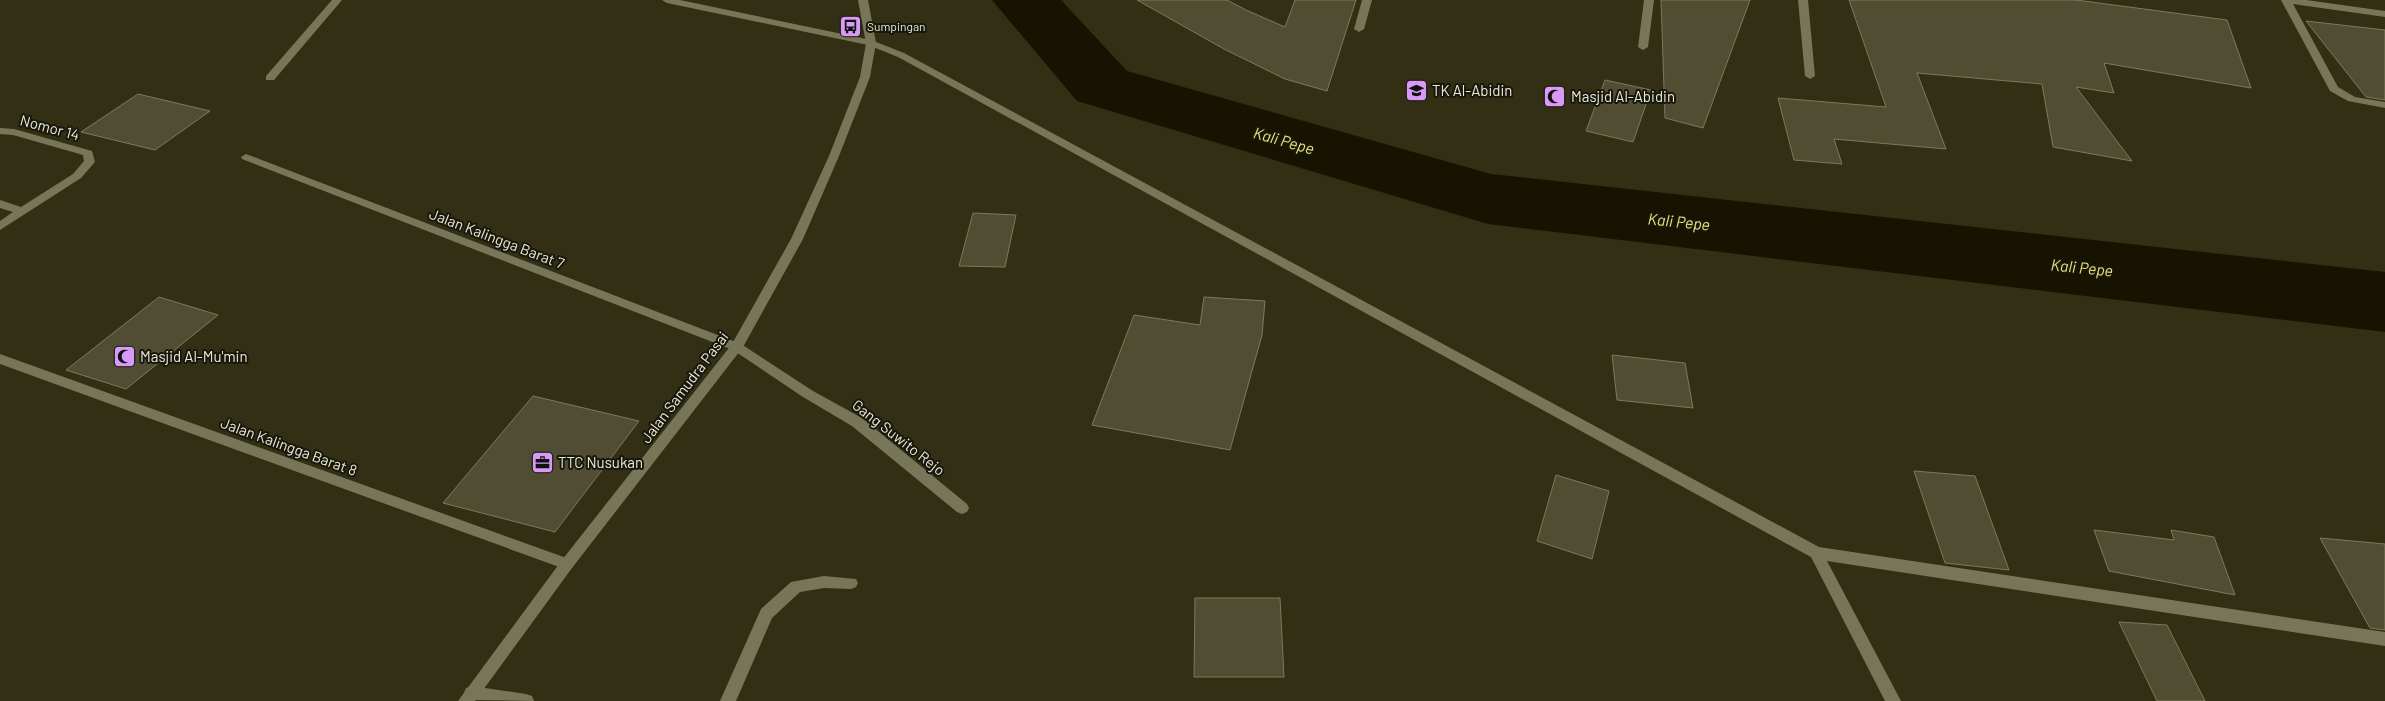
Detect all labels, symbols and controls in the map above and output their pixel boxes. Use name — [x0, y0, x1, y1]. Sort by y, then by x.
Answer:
bus stop icon: Sumpingan — [839, 14, 863, 38]
place label: Sumpingan — [867, 19, 926, 33]
school or university icon: TK Al-Abidin — [1404, 78, 1428, 102]
place label: TK Al-Abidin — [1432, 81, 1512, 99]
mosque icon: Masjid Al-Abidin — [1543, 84, 1567, 108]
place label: Masjid Al-Abidin — [1571, 87, 1675, 105]
street label: Nomor 14 — [18, 110, 82, 144]
water label: Kali Pepe — [1251, 122, 1317, 158]
street label: Jalan Kalingga Barat 7 — [427, 204, 567, 272]
water label: Kali Pepe — [1647, 208, 1711, 234]
water label: Kali Pepe — [2050, 254, 2114, 280]
street label: Jalan Samudra Pasai — [636, 328, 732, 446]
mosque icon: Masjid Al-Mu'min — [112, 344, 136, 368]
place label: Masjid Al-Mu'min — [140, 347, 248, 365]
street label: Gang Suwito Rejo — [849, 395, 949, 479]
street label: Jalan Kalingga Barat 8 — [218, 413, 360, 479]
office icon: TTC Nusukan — [530, 450, 554, 474]
place label: TTC Nusukan — [558, 453, 643, 471]

